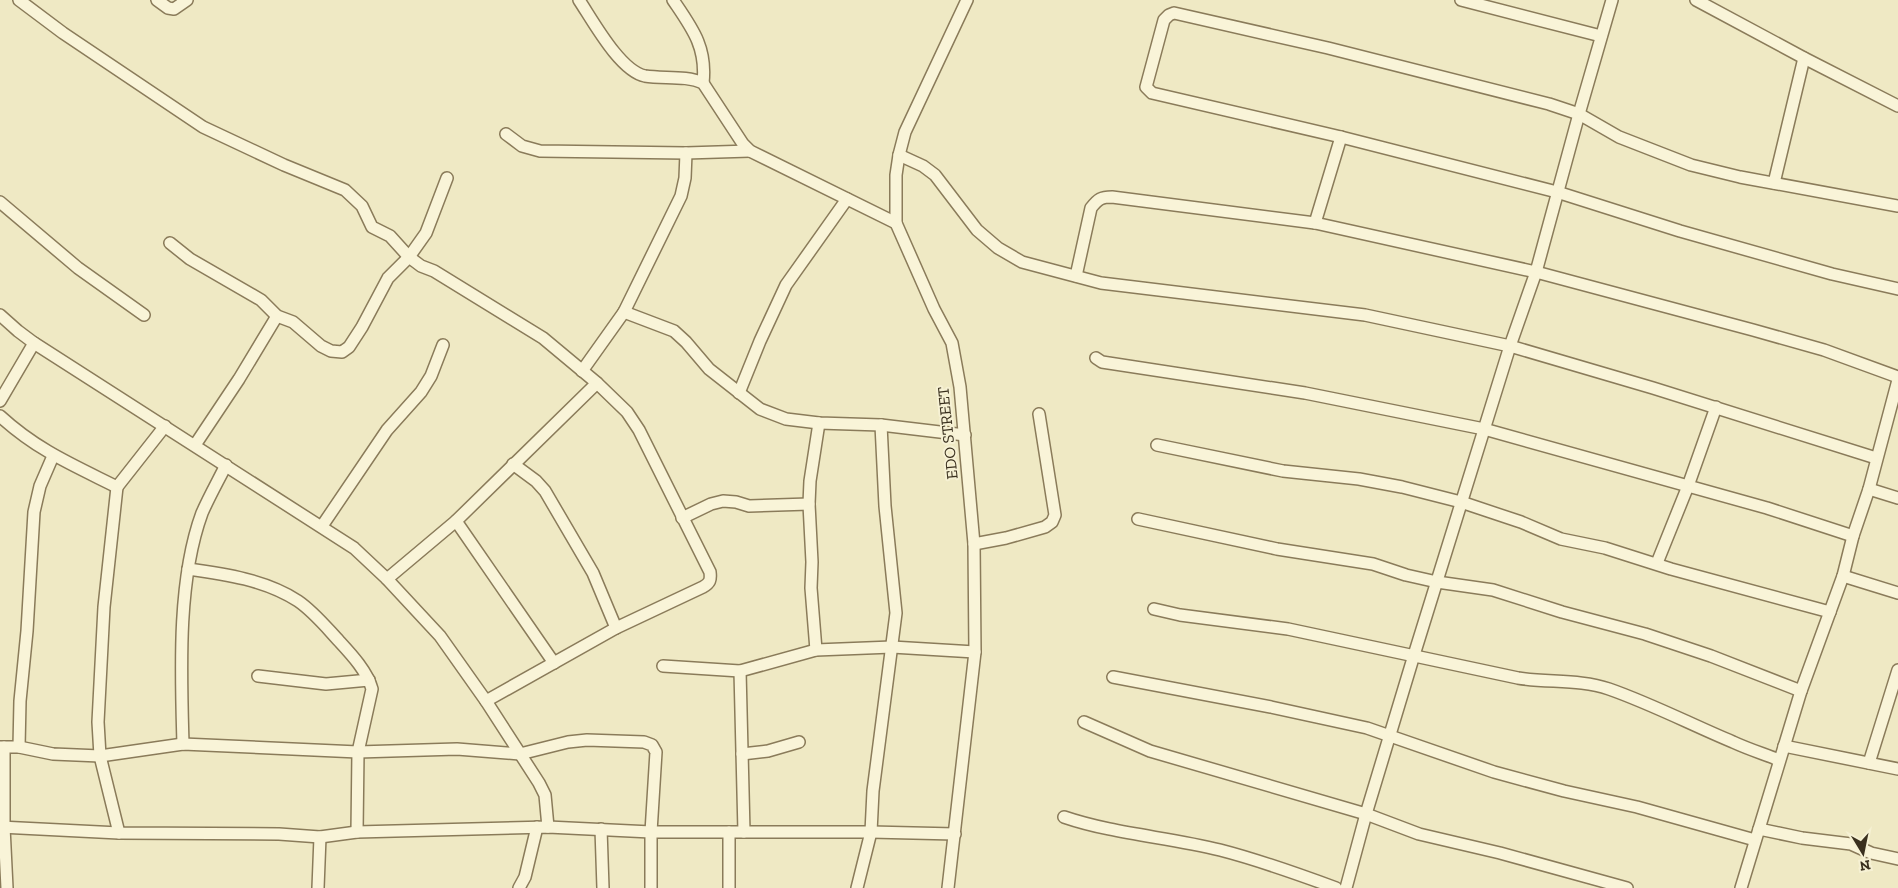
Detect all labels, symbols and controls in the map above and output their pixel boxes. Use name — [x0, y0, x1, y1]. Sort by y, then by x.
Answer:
street label: EDO STREET — [933, 386, 962, 480]
north arrow — [1838, 828, 1888, 878]
text: N — [1858, 856, 1872, 875]

